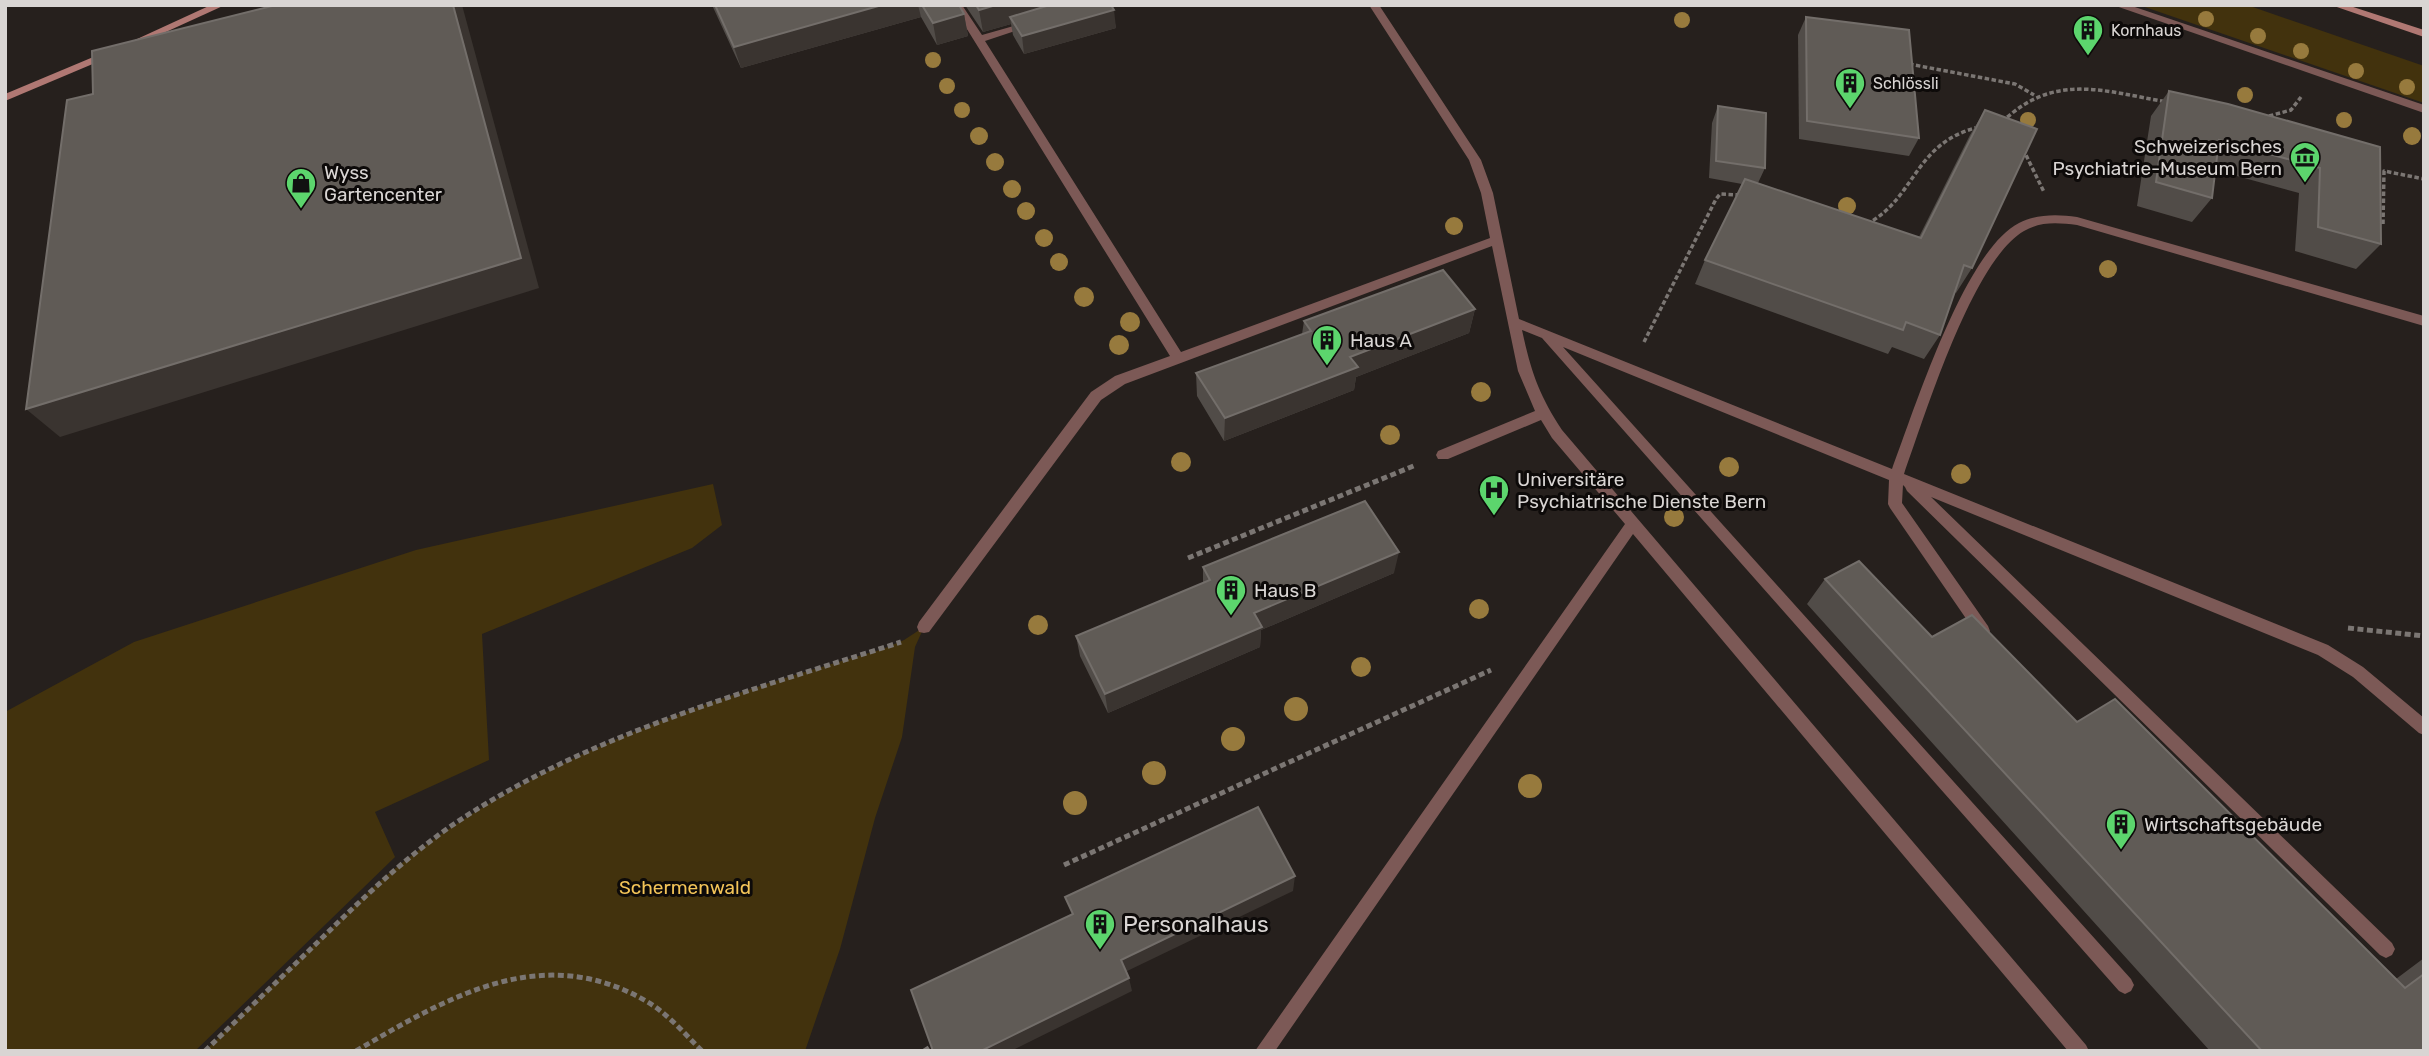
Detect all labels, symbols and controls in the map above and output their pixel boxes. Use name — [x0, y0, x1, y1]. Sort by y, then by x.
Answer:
building icon: Kornhaus — [2071, 13, 2105, 57]
place label: Kornhaus — [2111, 21, 2181, 40]
building icon: Schlössli — [1833, 66, 1867, 110]
place label: Schlössli — [1873, 74, 1939, 93]
place label: Schweizerisches Psychiatrie-Museum Bern — [2052, 135, 2282, 180]
museum icon: Schweizerisches Psychiatrie-Museum Bern — [2288, 140, 2322, 184]
place label: Wyss Gartencenter — [324, 161, 443, 206]
shop icon: Wyss Gartencenter — [284, 166, 318, 210]
building icon: Haus A — [1310, 323, 1344, 367]
place label: Haus A — [1350, 329, 1412, 352]
place label: Universitäre Psychiatrische Dienste Bern — [1517, 468, 1766, 513]
hospital icon: Universitäre Psychiatrische Dienste Bern — [1477, 473, 1511, 517]
building icon: Haus B — [1214, 573, 1248, 617]
place label: Haus B — [1254, 579, 1317, 602]
building icon: Wirtschaftsgebäude — [2104, 807, 2138, 851]
place label: Wirtschaftsgebäude — [2144, 813, 2322, 836]
park label: Schermenwald — [619, 876, 751, 899]
building icon: Personalhaus — [1083, 907, 1117, 951]
place label: Personalhaus — [1123, 910, 1269, 938]

